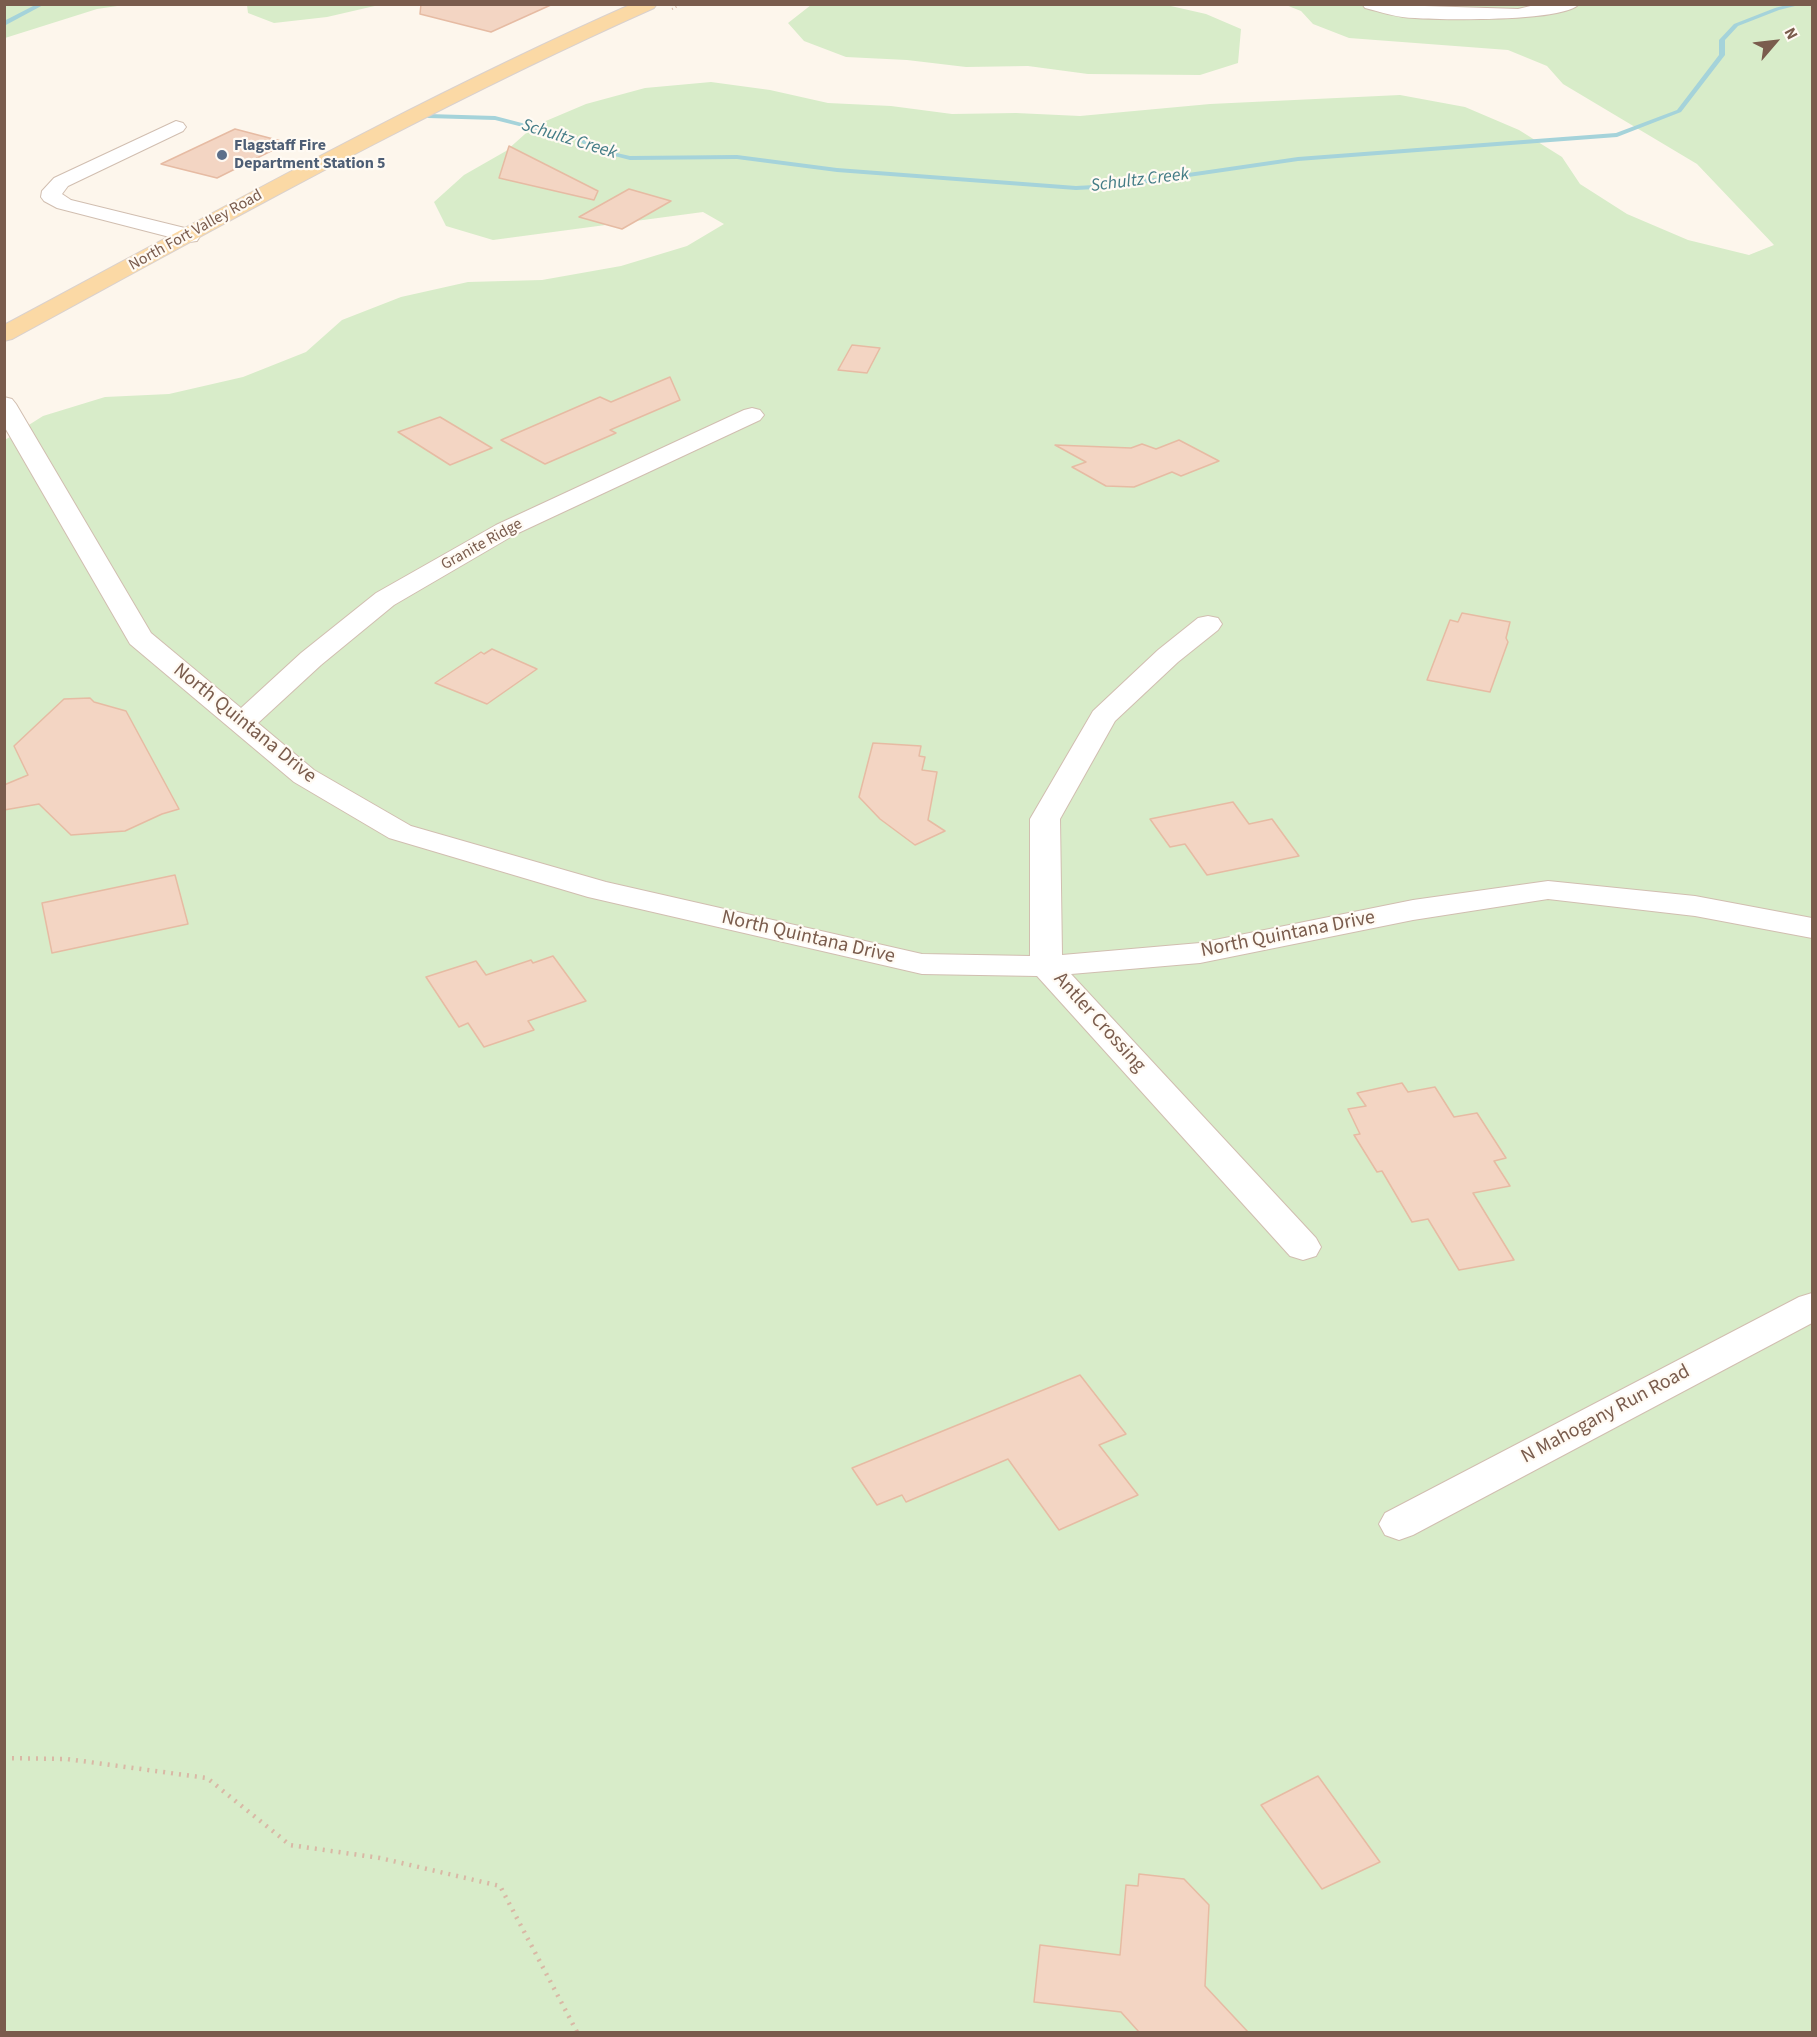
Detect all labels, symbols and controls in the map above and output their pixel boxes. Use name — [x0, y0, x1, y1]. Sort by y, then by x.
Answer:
north arrow — [1745, 12, 1805, 72]
text: N — [1779, 24, 1803, 43]
water label: Schultz Creek — [519, 115, 619, 165]
place label: Flagstaff Fire Department Station 5 — [234, 136, 385, 174]
marker: Flagstaff Fire Department Station 5 — [215, 148, 229, 162]
water label: Schultz Creek — [1090, 164, 1190, 198]
street label: North Fort Valley Road — [126, 186, 266, 276]
street label: Granite Ridge — [438, 515, 526, 575]
street label: North Quintana Drive — [168, 659, 320, 789]
street label: North Quintana Drive — [719, 906, 897, 970]
street label: North Quintana Drive — [1199, 906, 1377, 964]
street label: Antler Crossing — [1048, 968, 1150, 1078]
street label: N Mahogany Run Road — [1518, 1360, 1694, 1470]

